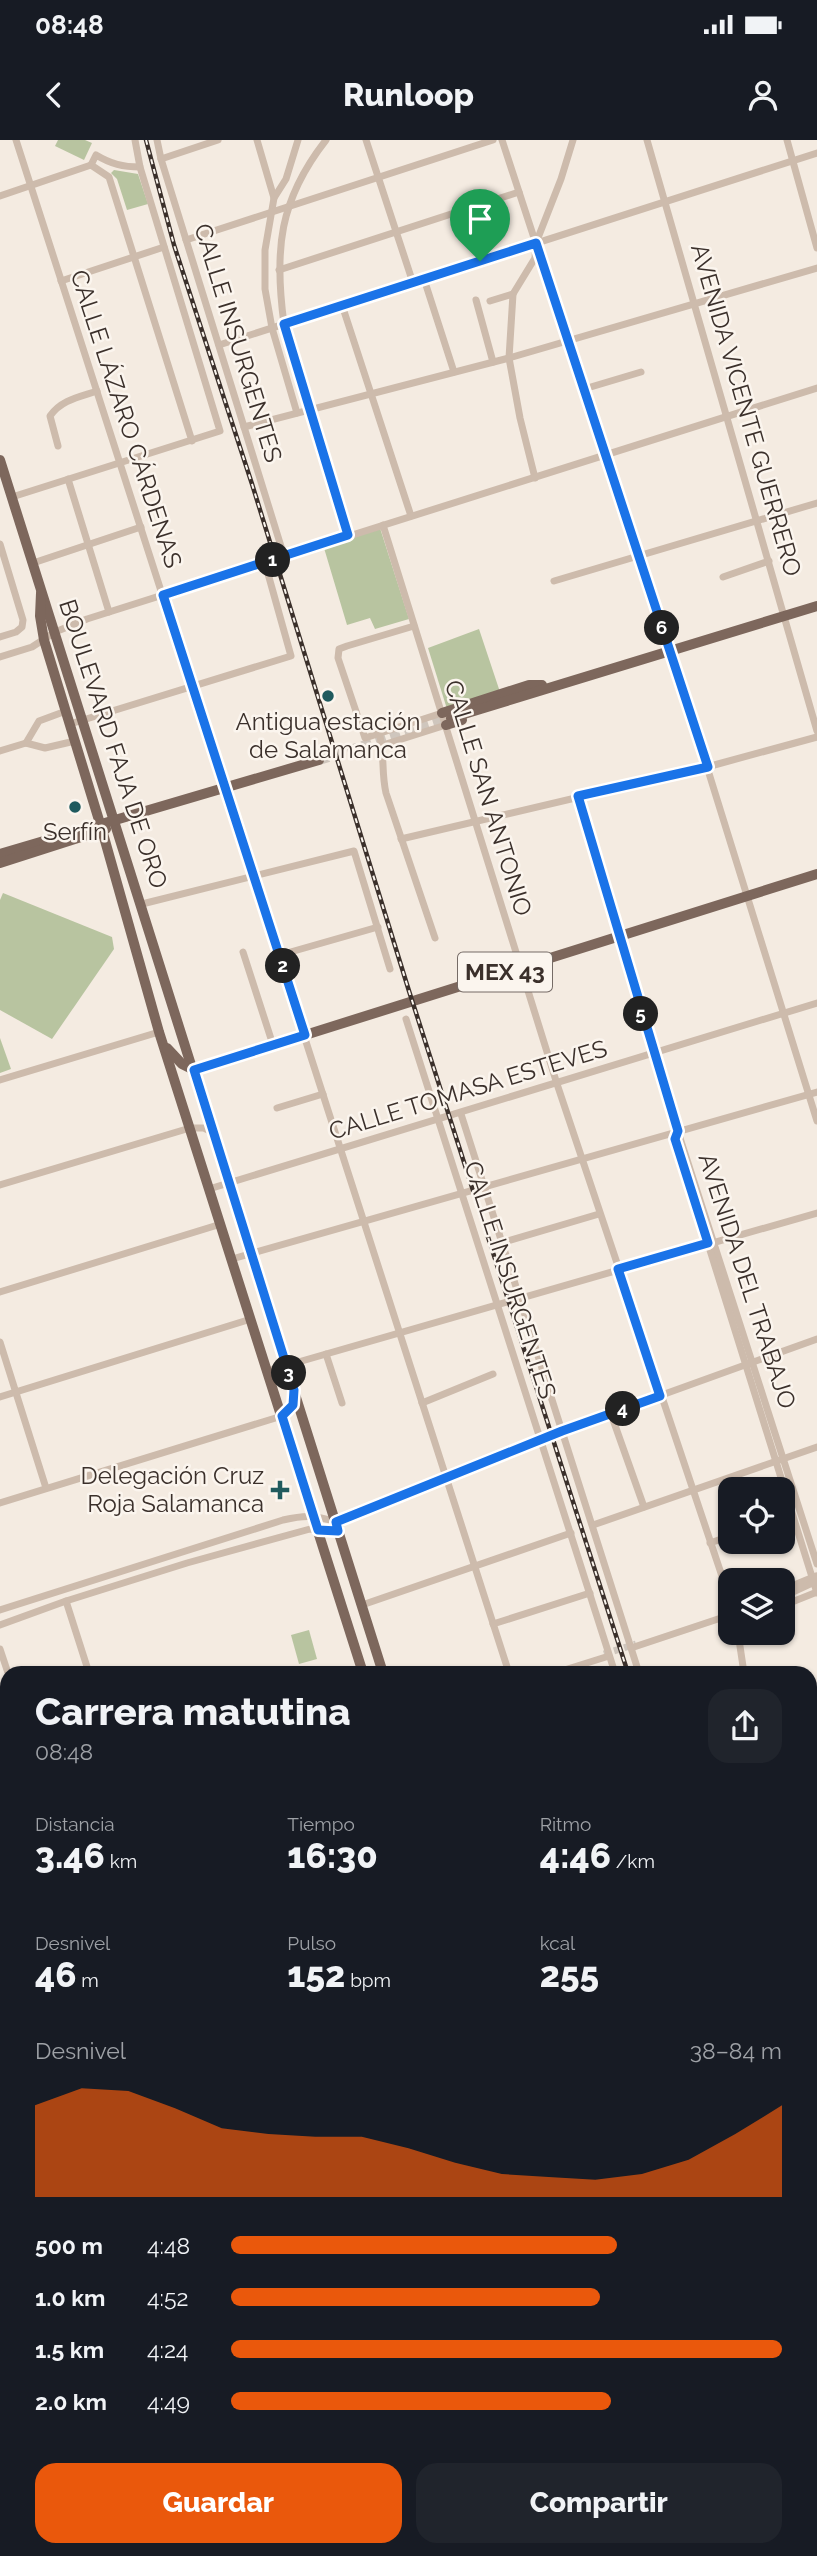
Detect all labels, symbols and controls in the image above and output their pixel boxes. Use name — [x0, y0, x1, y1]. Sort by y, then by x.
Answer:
text: 08:48 — [35, 10, 104, 40]
icon: back — [35, 76, 73, 114]
text: Runloop — [343, 76, 474, 113]
icon: person — [744, 76, 782, 114]
pin — [450, 189, 510, 261]
icon: arrive — [461, 200, 499, 238]
street label: CALLE INSURGENTES — [188, 220, 289, 466]
street label: AVENIDA VICENTE GUERRERO — [685, 240, 808, 579]
street label: CALLE LÁZARO CÁRDENAS — [65, 266, 188, 571]
pin: 1 — [256, 542, 290, 578]
text: 1 — [268, 548, 277, 570]
street label: BOULEVARD FAJA DE ORO — [53, 596, 174, 892]
pin: 6 — [644, 610, 680, 645]
text: 6 — [656, 616, 667, 638]
street label: CALLE SAN ANTONIO — [439, 677, 538, 919]
marker: Antigua estación de Salamanca — [320, 688, 336, 704]
place label: Antigua estación de Salamanca — [235, 707, 421, 764]
marker: Serfín — [67, 799, 83, 815]
place label: Serfín — [43, 817, 107, 846]
pin: 2 — [266, 948, 300, 984]
road number: MEX 43 — [458, 952, 552, 992]
text: 2 — [277, 954, 288, 976]
pin: 5 — [624, 996, 658, 1032]
text: 5 — [635, 1002, 646, 1024]
street label: CALLE TOMASA ESTEVES — [325, 1033, 610, 1146]
street label: AVENIDA DEL TRABAJO — [692, 1150, 802, 1412]
street label: CALLE INSURGENTES — [458, 1157, 563, 1402]
pin: 3 — [272, 1356, 306, 1390]
text: 3 — [283, 1361, 294, 1383]
pin: 4 — [606, 1392, 640, 1426]
text: 4 — [617, 1397, 628, 1419]
place label: Delegación Cruz Roja Salamanca — [80, 1461, 264, 1518]
map controls — [718, 1477, 795, 1645]
button: locate — [718, 1477, 795, 1554]
marker: Delegación Cruz Roja Salamanca — [270, 1480, 290, 1500]
button: layers — [718, 1568, 795, 1645]
text: Carrera matutina — [35, 1689, 350, 1734]
button: share — [708, 1689, 782, 1763]
text: 08:48 — [35, 1738, 93, 1765]
text: Distancia — [35, 1813, 115, 1835]
text: Tiempo — [287, 1813, 355, 1835]
text: Ritmo — [540, 1813, 591, 1835]
text: 3.46 — [35, 1835, 105, 1876]
text: 16:30 — [287, 1835, 378, 1876]
text: 4:46 — [540, 1835, 611, 1876]
text: km — [105, 1850, 137, 1872]
text: /km — [611, 1850, 655, 1872]
text: Desnivel — [35, 1932, 110, 1954]
text: Pulso — [287, 1932, 336, 1954]
text: kcal — [540, 1932, 575, 1954]
text: 46 — [35, 1954, 77, 1995]
text: 152 — [287, 1954, 345, 1995]
text: 255 — [540, 1954, 599, 1995]
text: m — [77, 1969, 99, 1991]
text: bpm — [345, 1969, 391, 1991]
text: Desnivel — [35, 2037, 126, 2064]
text: 38–84 m — [690, 2037, 782, 2064]
text: 500 m — [35, 2232, 103, 2259]
text: 4:48 — [147, 2232, 190, 2259]
text: 1.0 km — [35, 2284, 105, 2311]
text: 4:52 — [147, 2284, 188, 2311]
text: 1.5 km — [35, 2336, 104, 2363]
text: 4:24 — [147, 2336, 188, 2363]
text: 2.0 km — [35, 2388, 107, 2415]
text: 4:49 — [147, 2388, 190, 2415]
button: Guardar — [35, 2463, 402, 2543]
button: Compartir — [416, 2463, 782, 2543]

